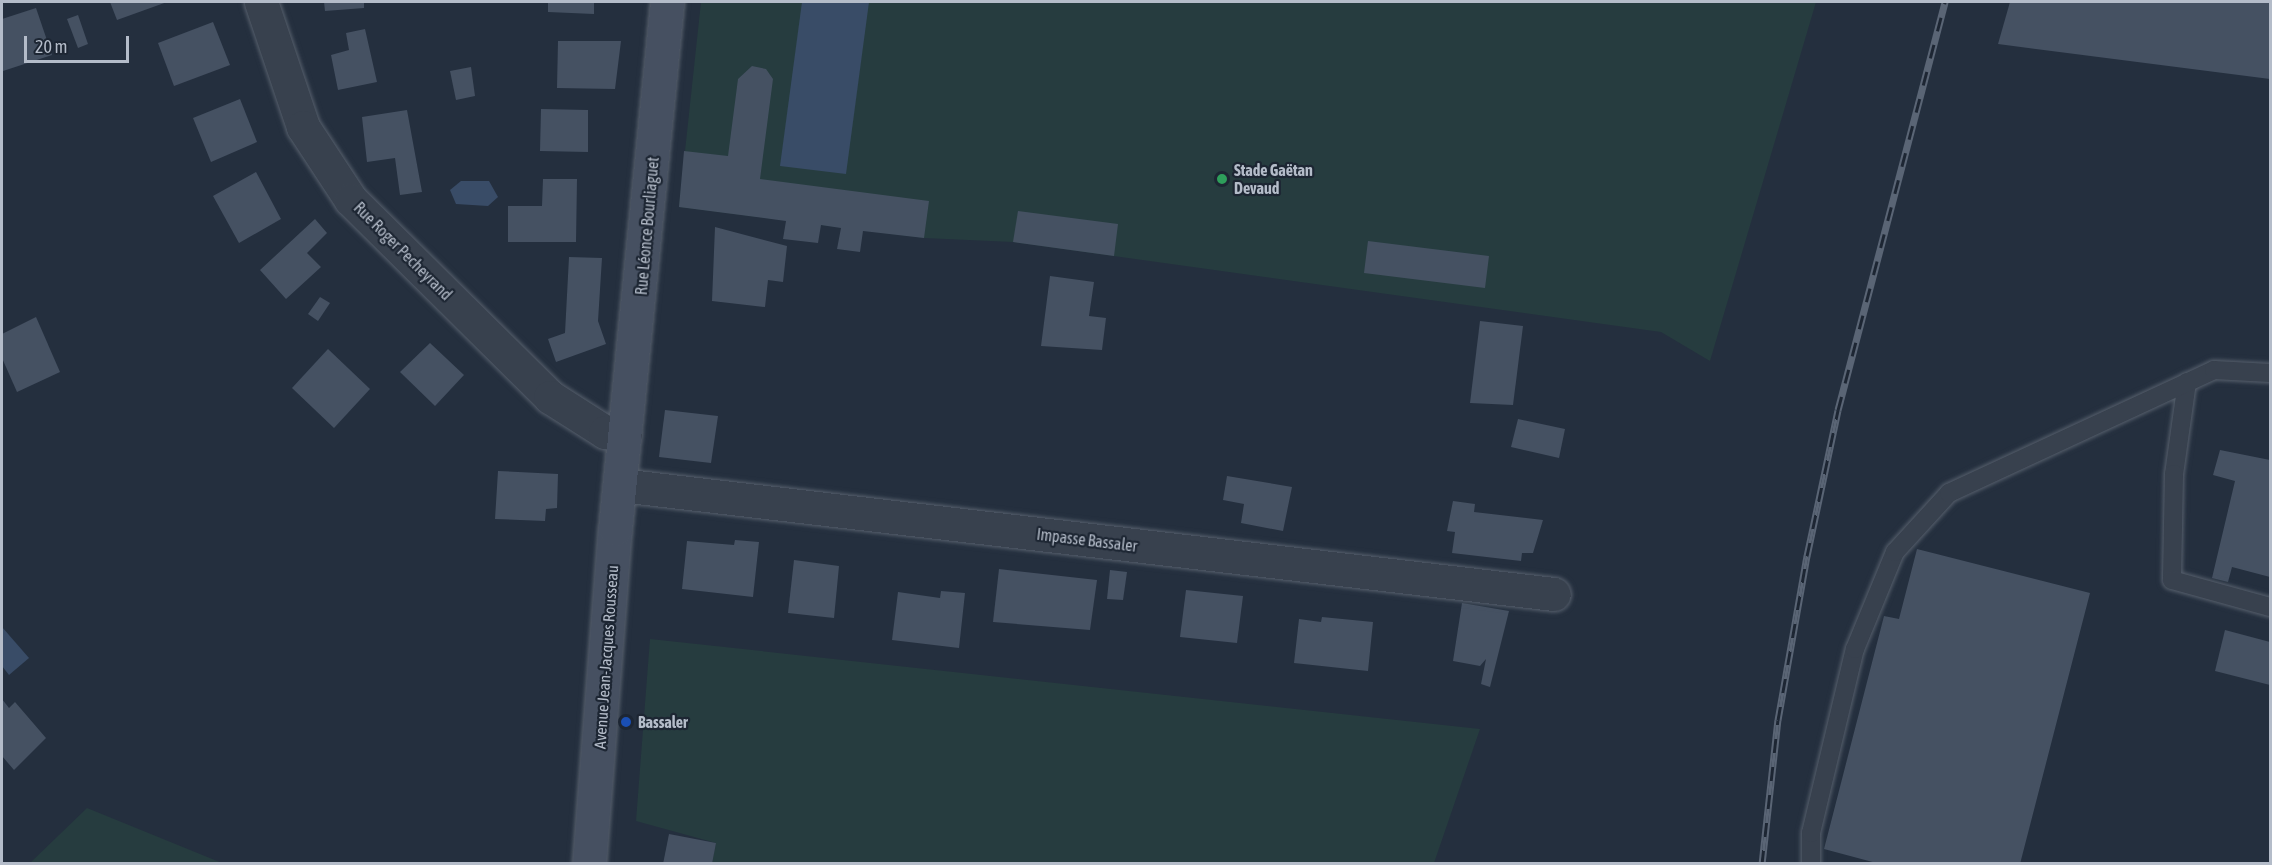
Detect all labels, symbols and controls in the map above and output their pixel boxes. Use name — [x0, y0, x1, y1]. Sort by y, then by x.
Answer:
scale bar — [27, 24, 132, 62]
text: 20 m — [35, 36, 67, 57]
street label: Rue Léonce Bourliaguet — [631, 156, 663, 296]
place label: Stade Gaëtan Devaud — [1234, 160, 1313, 198]
marker: Stade Gaëtan Devaud — [1215, 172, 1229, 186]
street label: Rue Roger Pecheyrand — [350, 198, 456, 304]
street label: Impasse Bassaler — [1036, 524, 1138, 556]
street label: Avenue Jean-Jacques Rousseau — [590, 565, 622, 749]
place label: Bassaler — [638, 712, 688, 732]
marker: Bassaler — [619, 715, 633, 729]

